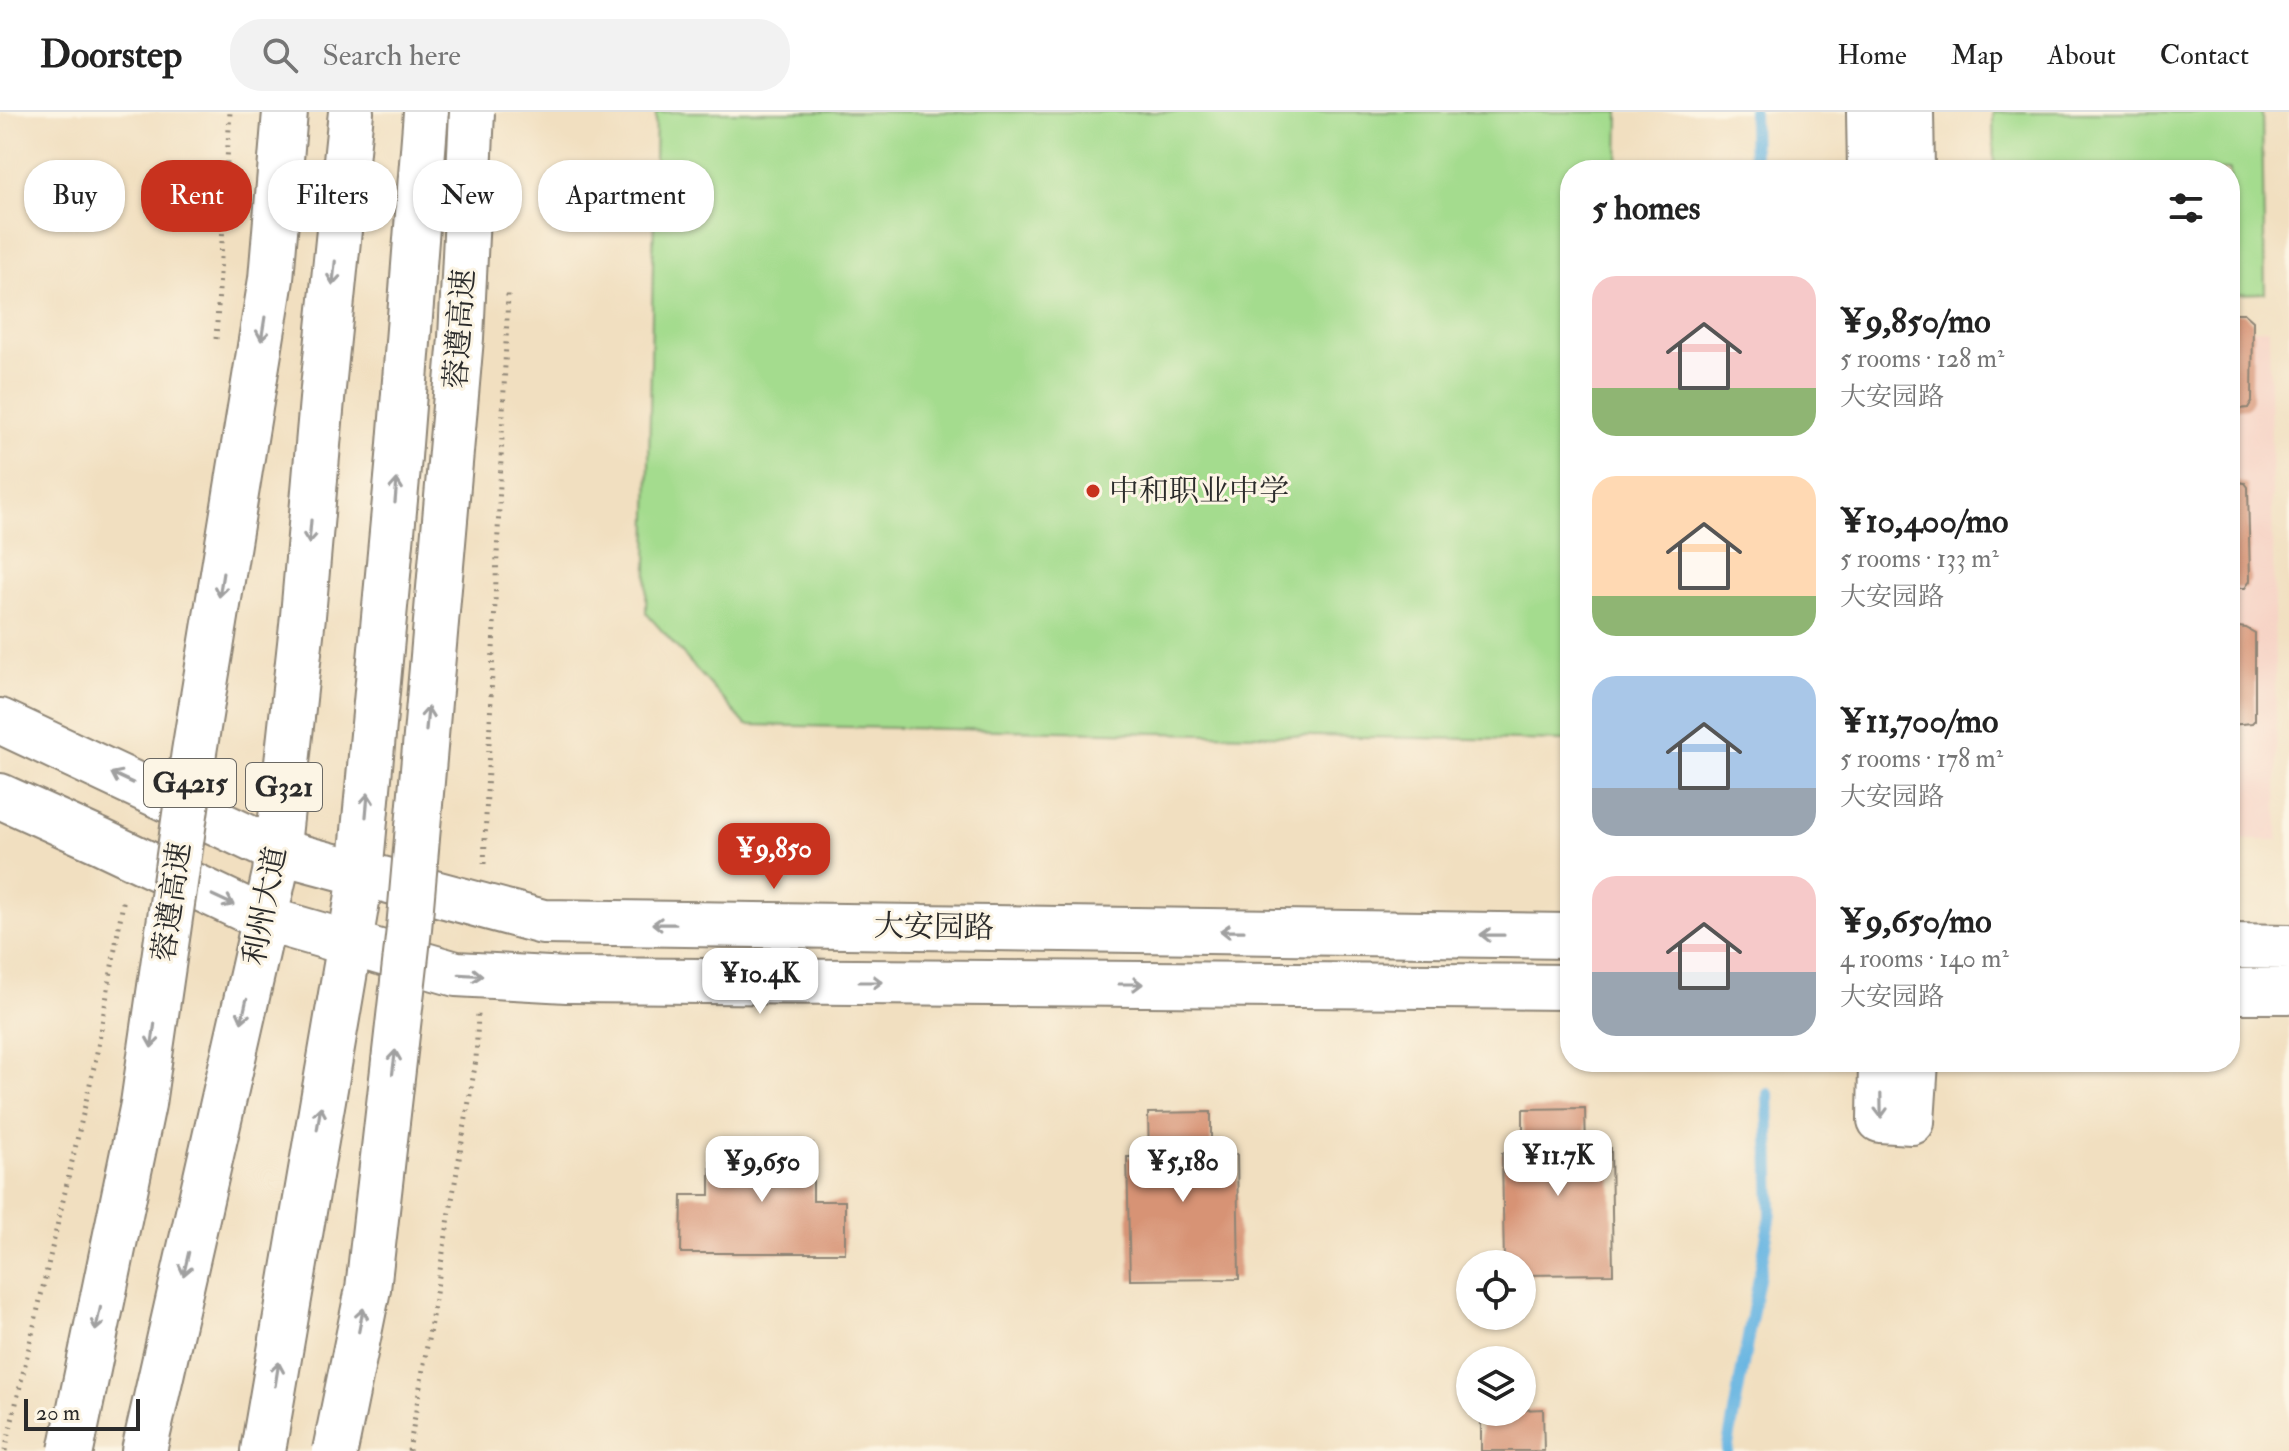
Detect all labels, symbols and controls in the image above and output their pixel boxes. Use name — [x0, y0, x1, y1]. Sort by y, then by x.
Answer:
search box — [230, 19, 790, 91]
text: Doorstep — [40, 31, 182, 79]
icon: search — [258, 33, 302, 77]
text: Search here — [322, 37, 461, 74]
text: Home — [1837, 38, 1907, 73]
text: Map — [1951, 38, 2003, 73]
text: About — [2047, 38, 2116, 73]
text: Contact — [2160, 38, 2249, 73]
chip: Buy — [24, 160, 125, 232]
chip: Rent — [141, 160, 252, 232]
chip: Filters — [268, 160, 397, 232]
chip: New — [413, 160, 522, 232]
chip: Apartment — [538, 160, 714, 232]
icon: filters — [2164, 186, 2208, 230]
text: 5 homes — [1592, 187, 1700, 230]
one-way arrow — [327, 259, 342, 286]
street label: 蓉遵高速 — [437, 268, 483, 390]
text: ¥9,850/mo — [1840, 300, 1991, 343]
icon: home — [1656, 308, 1752, 404]
one-way arrow — [255, 316, 270, 341]
text: 5 rooms · 128 m² — [1840, 343, 2004, 375]
text: 大安园路 — [1840, 381, 1944, 413]
place label: 中和职业中学 — [1109, 473, 1289, 510]
one-way arrow — [389, 478, 404, 505]
marker: 中和职业中学 — [1084, 482, 1102, 500]
text: ¥10,400/mo — [1840, 500, 2008, 543]
icon: home — [1656, 508, 1752, 604]
one-way arrow — [302, 518, 317, 545]
text: 5 rooms · 133 m² — [1840, 543, 1999, 575]
one-way arrow — [213, 572, 228, 598]
text: 大安园路 — [1840, 581, 1944, 613]
text: ¥11,700/mo — [1840, 700, 1998, 743]
one-way arrow — [420, 706, 435, 733]
icon: home — [1656, 708, 1752, 804]
text: 5 rooms · 178 m² — [1840, 743, 2003, 775]
road number: G4215 — [144, 759, 236, 807]
road number: G321 — [246, 763, 322, 811]
one-way arrow — [110, 770, 134, 785]
text: 大安园路 — [1840, 781, 1944, 813]
one-way arrow — [359, 793, 374, 819]
pin: ¥9,850 — [709, 823, 839, 891]
text: ¥9,850 — [736, 833, 812, 865]
street label: 蓉遵高速 — [145, 840, 199, 964]
street label: 利州大道 — [235, 844, 295, 968]
one-way arrow — [211, 893, 235, 908]
text: ¥9,650/mo — [1840, 900, 1992, 943]
street label: 大安园路 — [874, 907, 994, 947]
icon: home — [1656, 908, 1752, 1004]
one-way arrow — [651, 916, 678, 931]
one-way arrow — [1219, 923, 1246, 939]
one-way arrow — [1479, 927, 1506, 943]
text: 4 rooms · 140 m² — [1840, 943, 2009, 975]
pin: ¥10.4K — [695, 948, 825, 1016]
text: ¥10.4K — [720, 958, 800, 990]
one-way arrow — [457, 968, 484, 983]
one-way arrow — [857, 974, 884, 990]
one-way arrow — [1117, 976, 1144, 992]
text: 大安园路 — [1840, 981, 1944, 1013]
one-way arrow — [236, 997, 251, 1023]
one-way arrow — [145, 1023, 160, 1048]
one-way arrow — [386, 1049, 401, 1076]
one-way arrow — [1873, 1093, 1889, 1119]
one-way arrow — [313, 1105, 328, 1131]
pin: ¥11.7K — [1493, 1130, 1623, 1198]
pin: ¥9,650 — [697, 1136, 827, 1204]
pin: ¥5,180 — [1118, 1136, 1248, 1204]
text: ¥11.7K — [1522, 1140, 1594, 1172]
text: ¥9,650 — [724, 1146, 800, 1178]
text: ¥5,180 — [1147, 1146, 1219, 1178]
map controls — [1456, 1250, 1536, 1426]
button: locate — [1456, 1250, 1536, 1330]
one-way arrow — [178, 1251, 193, 1277]
one-way arrow — [90, 1306, 105, 1331]
one-way arrow — [355, 1307, 370, 1333]
button: layers — [1456, 1346, 1536, 1426]
one-way arrow — [271, 1362, 286, 1387]
scale bar — [24, 1395, 140, 1431]
text: 20 m — [36, 1399, 80, 1427]

